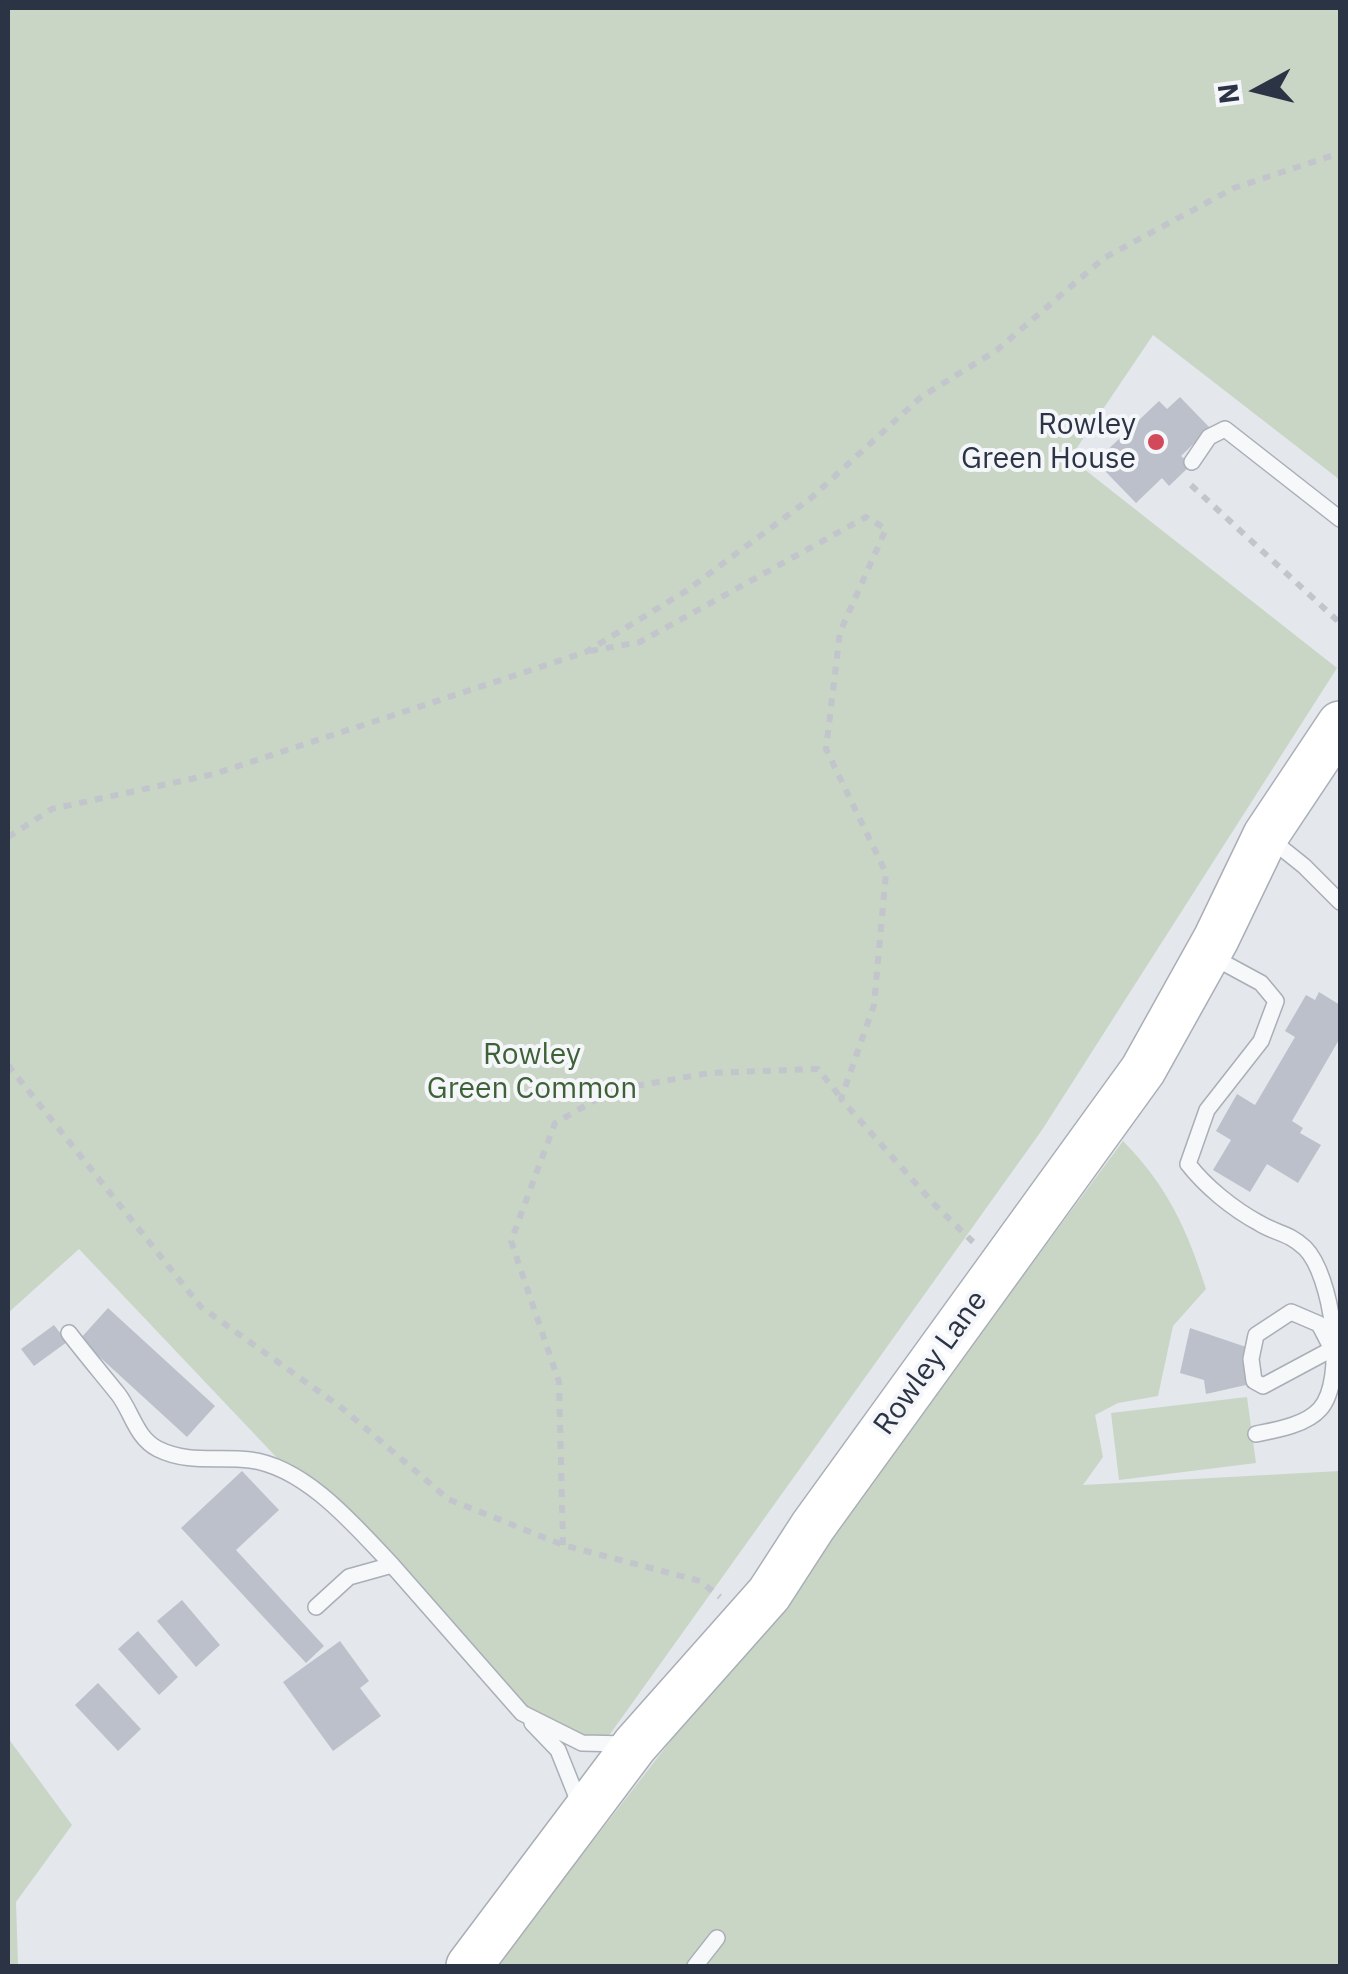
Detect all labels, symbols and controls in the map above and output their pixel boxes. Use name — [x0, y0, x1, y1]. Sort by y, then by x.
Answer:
north arrow — [1208, 40, 1308, 140]
text: N — [1208, 81, 1247, 106]
place label: Rowley Green House — [961, 407, 1136, 478]
marker: Rowley Green House — [1145, 431, 1167, 453]
park label: Rowley Green Common — [427, 1037, 637, 1108]
street label: Rowley Lane — [867, 1284, 995, 1442]

